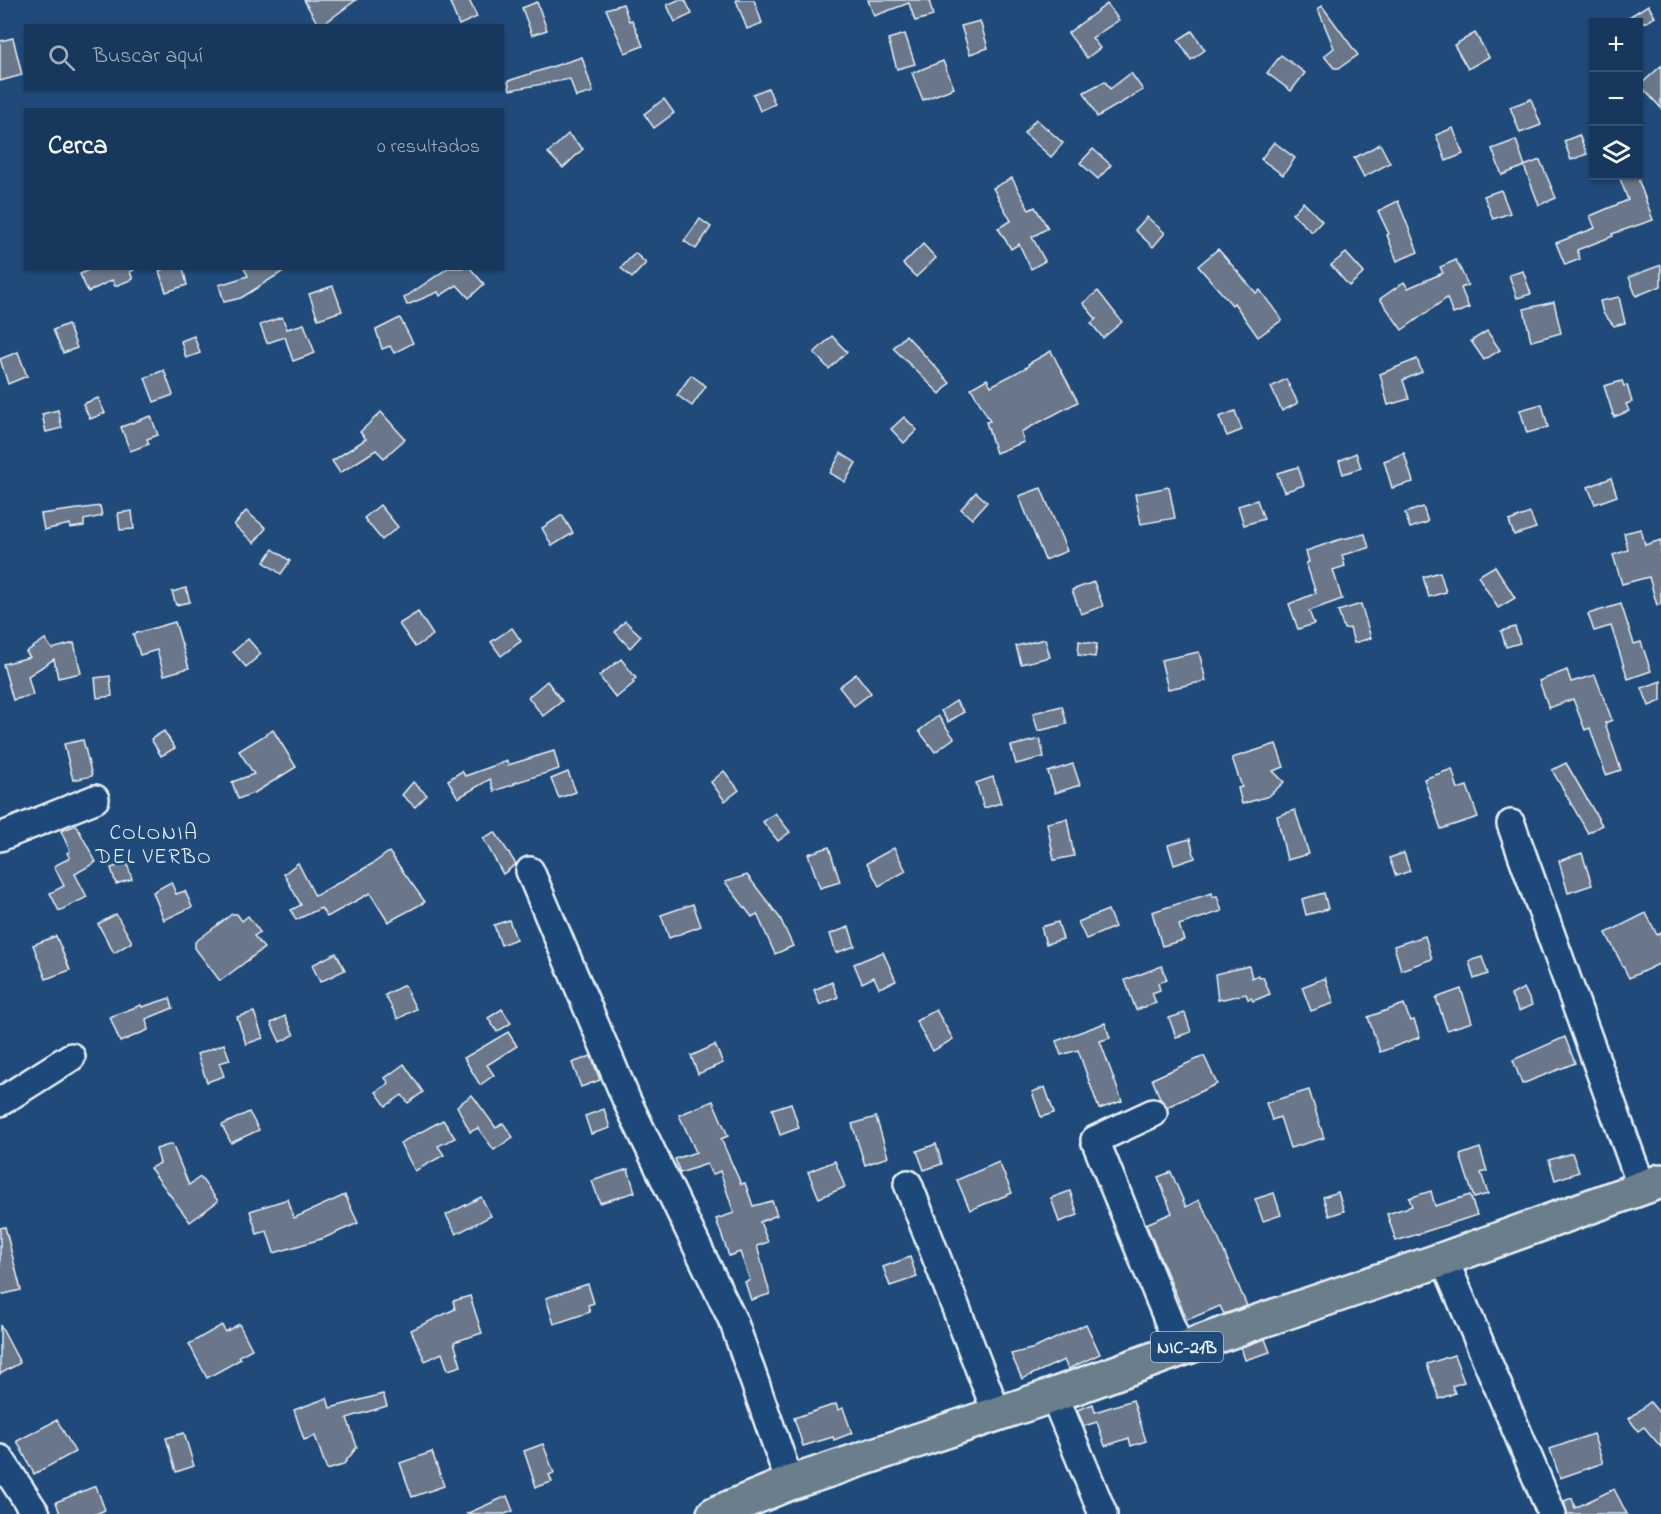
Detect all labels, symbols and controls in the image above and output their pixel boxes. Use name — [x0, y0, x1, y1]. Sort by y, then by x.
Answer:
map controls — [1589, 18, 1643, 180]
button: + — [1589, 18, 1643, 72]
search box — [24, 24, 504, 90]
icon: search — [45, 41, 78, 74]
text: Buscar aquí — [93, 41, 203, 73]
button: − — [1589, 72, 1643, 126]
button: layers — [1589, 126, 1643, 180]
text: Cerca — [48, 128, 108, 166]
text: 0 resultados — [377, 133, 480, 162]
district label: COLONIA DEL VERBO — [95, 819, 212, 873]
road number: NIC-21B — [1151, 1332, 1223, 1362]

